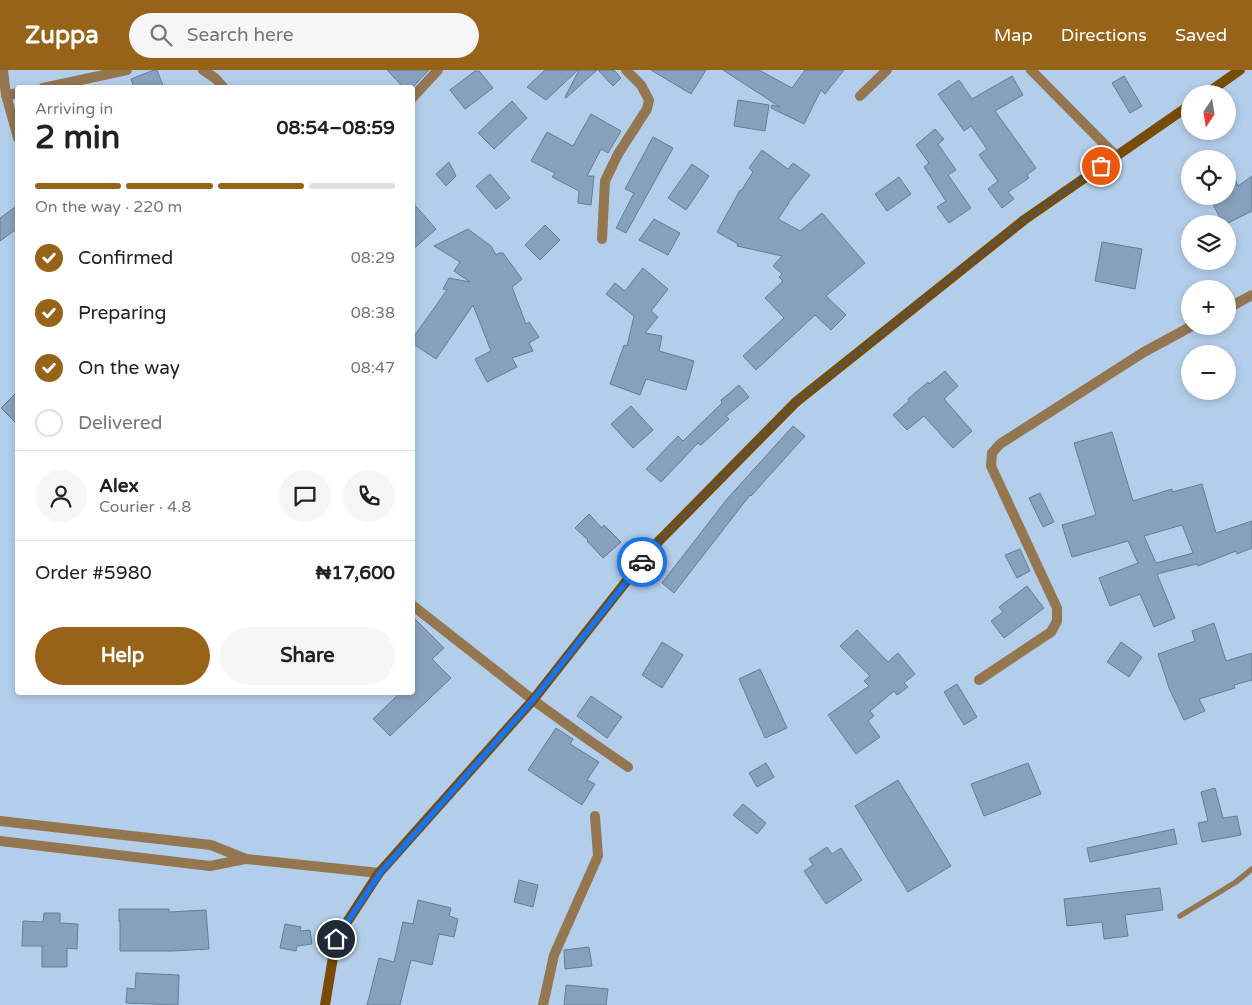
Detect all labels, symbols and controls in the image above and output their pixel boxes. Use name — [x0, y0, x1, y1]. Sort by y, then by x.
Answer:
search box — [129, 13, 479, 58]
text: Zuppa — [25, 21, 99, 50]
icon: search — [147, 21, 175, 49]
text: Search here — [187, 24, 294, 46]
text: Map — [994, 24, 1033, 46]
text: Directions — [1061, 24, 1147, 46]
text: Saved — [1175, 24, 1227, 46]
north arrow — [1181, 85, 1236, 140]
map controls — [1181, 85, 1236, 400]
text: Arriving in — [35, 99, 113, 119]
text: 08:54–08:59 — [276, 117, 395, 139]
text: 2 min — [35, 119, 120, 157]
pin — [1080, 145, 1122, 187]
button: locate — [1181, 150, 1236, 205]
icon: bag — [1087, 152, 1115, 180]
text: On the way · 220 m — [35, 197, 182, 217]
button: layers — [1181, 215, 1236, 270]
icon: check — [35, 244, 63, 272]
text: Confirmed — [78, 247, 173, 269]
text: 08:29 — [351, 248, 395, 268]
button: + — [1181, 280, 1236, 335]
icon: check — [35, 299, 63, 327]
text: Preparing — [78, 302, 167, 324]
text: 08:38 — [351, 303, 395, 323]
button: − — [1181, 345, 1236, 400]
icon: check — [35, 354, 63, 382]
text: On the way — [78, 357, 180, 379]
text: 08:47 — [351, 358, 395, 378]
text: Delivered — [78, 412, 163, 434]
button: person — [35, 470, 87, 522]
button: chat — [279, 470, 331, 522]
button: phone — [343, 470, 395, 522]
text: Alex — [99, 475, 139, 497]
text: Courier · 4.8 — [99, 497, 191, 517]
courier — [617, 537, 667, 587]
icon: car — [628, 548, 656, 576]
text: Order #5980 — [35, 562, 152, 584]
text: ₦17,600 — [315, 562, 395, 584]
button: Help — [35, 627, 210, 685]
button: Share — [220, 627, 395, 685]
pin — [315, 918, 357, 960]
icon: home — [322, 925, 350, 953]

